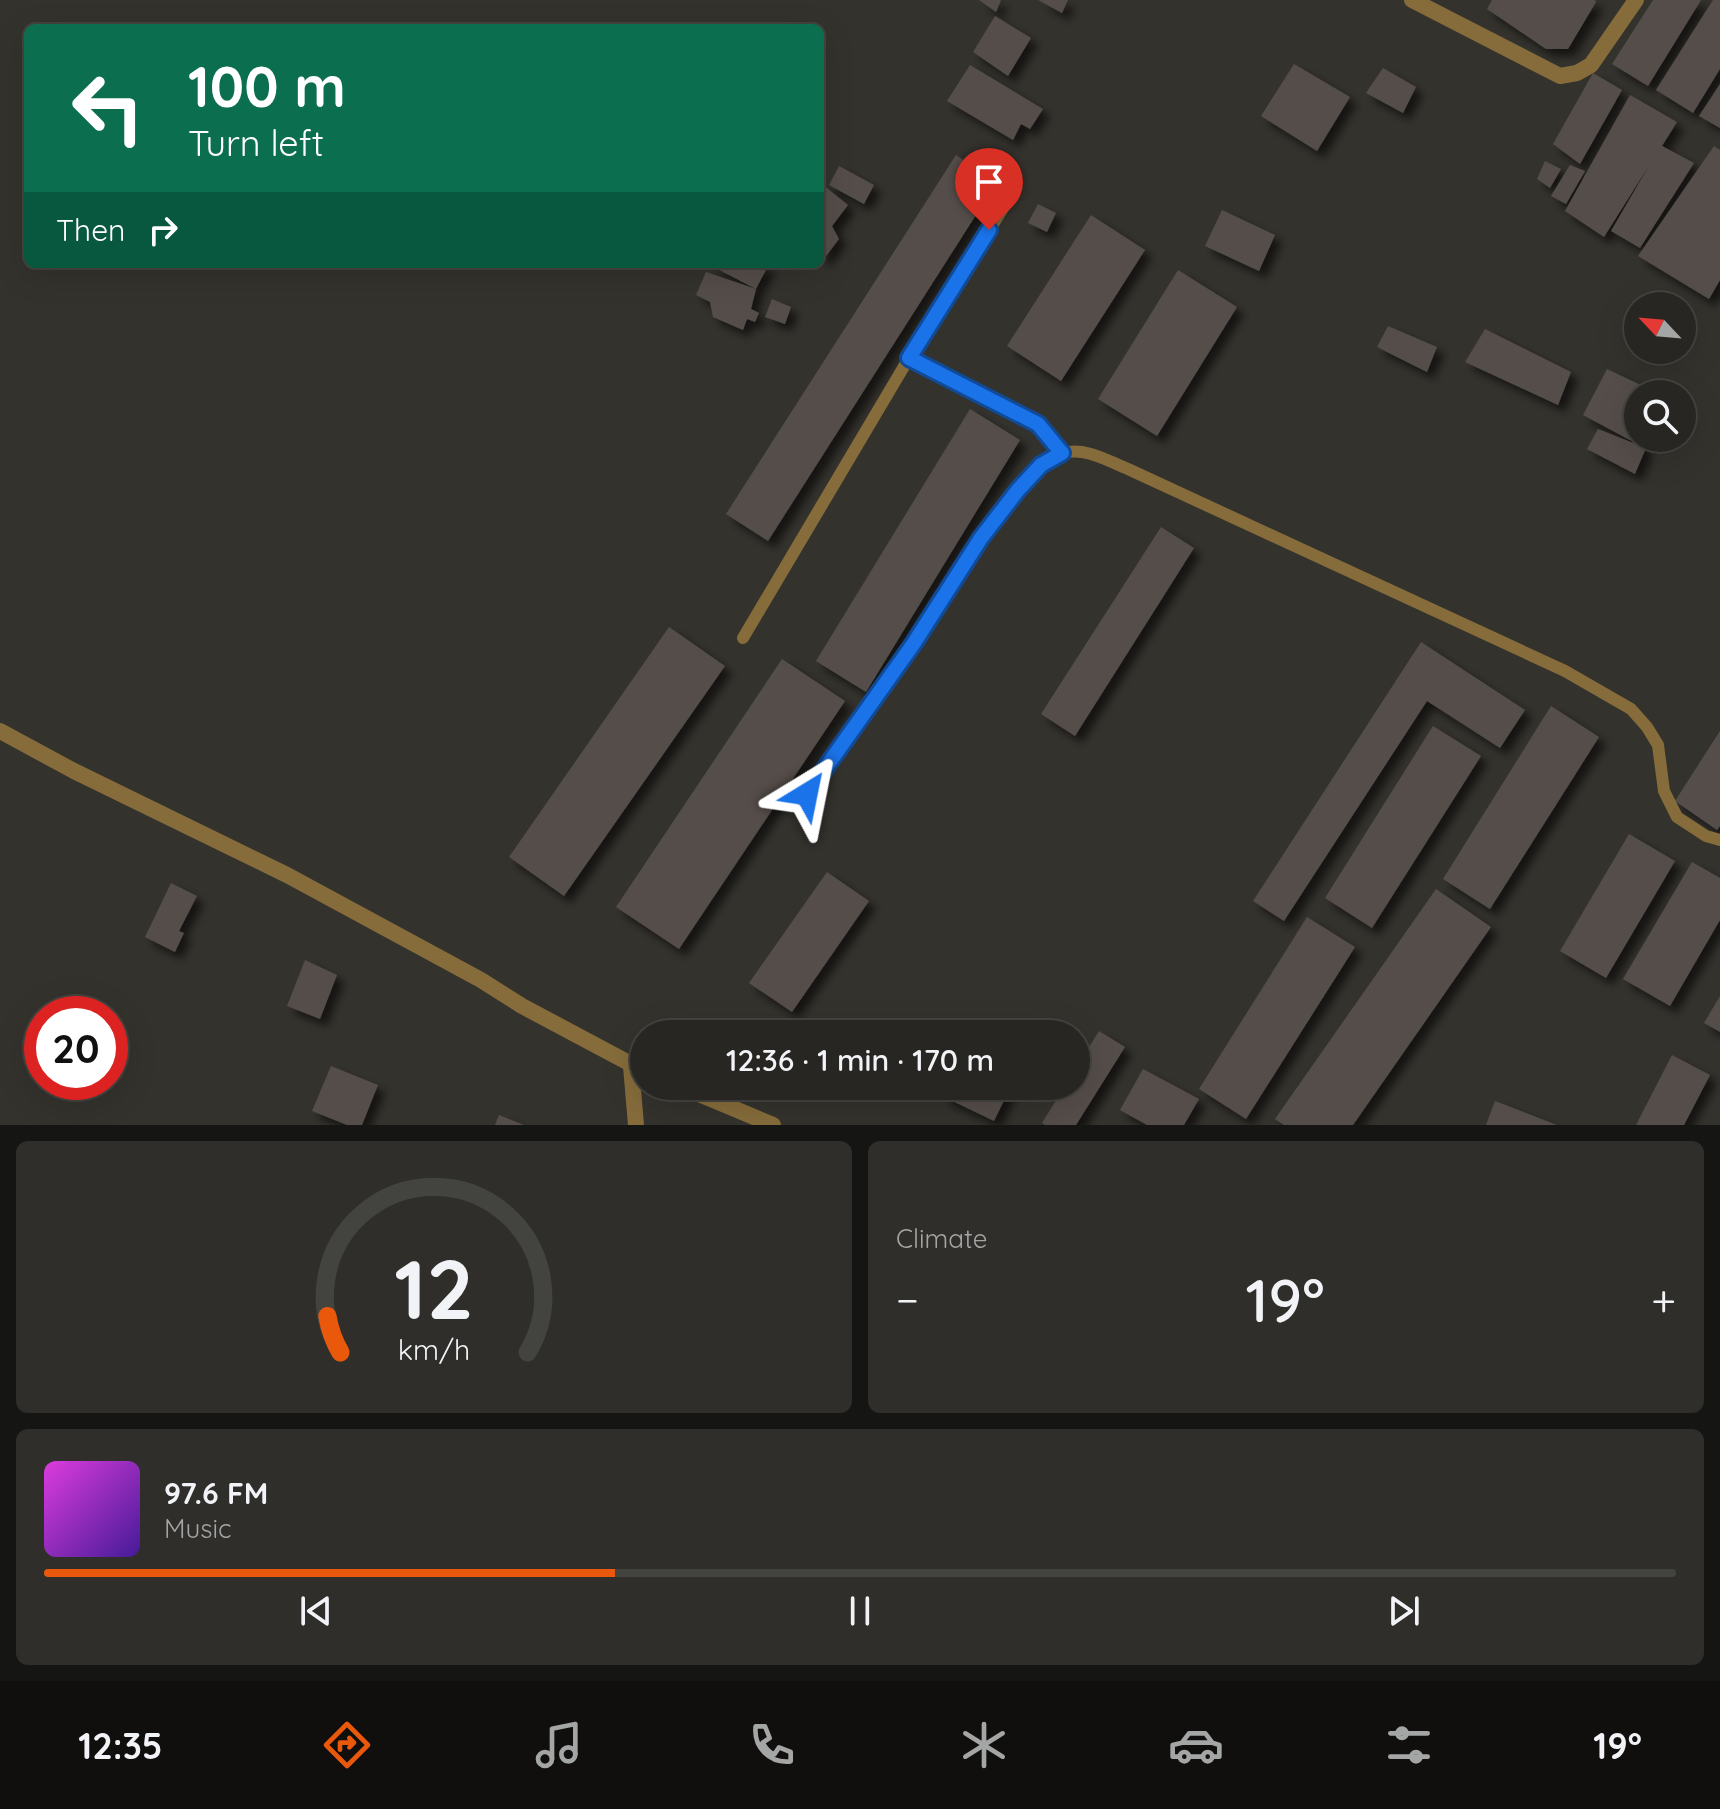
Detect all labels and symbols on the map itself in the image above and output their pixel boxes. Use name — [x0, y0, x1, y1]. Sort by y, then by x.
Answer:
pin — [955, 148, 1023, 230]
north arrow — [1624, 292, 1696, 364]
position arrow — [765, 752, 849, 836]
speed limit sign: 20 — [24, 996, 128, 1100]

